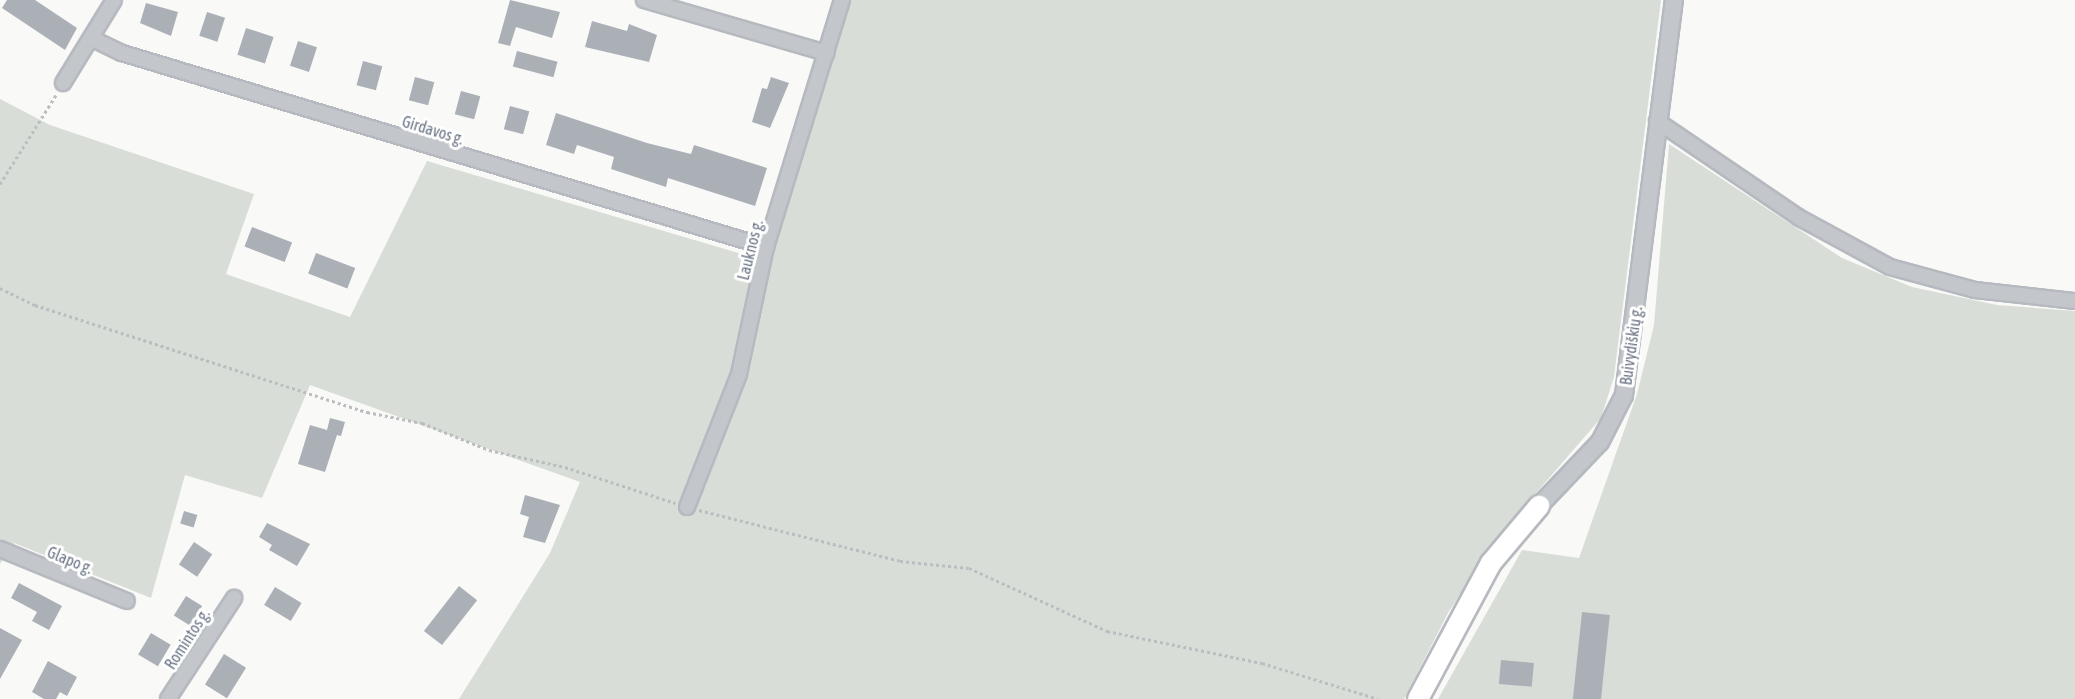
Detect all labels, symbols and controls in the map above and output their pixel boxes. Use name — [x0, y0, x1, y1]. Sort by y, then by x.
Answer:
street label: Girdavos g. — [400, 112, 466, 148]
street label: Lauknos g. — [733, 218, 767, 282]
street label: Buivydiškių g. — [1616, 306, 1646, 386]
street label: Glapo g. — [45, 542, 95, 578]
street label: Romintos g. — [160, 605, 214, 673]

